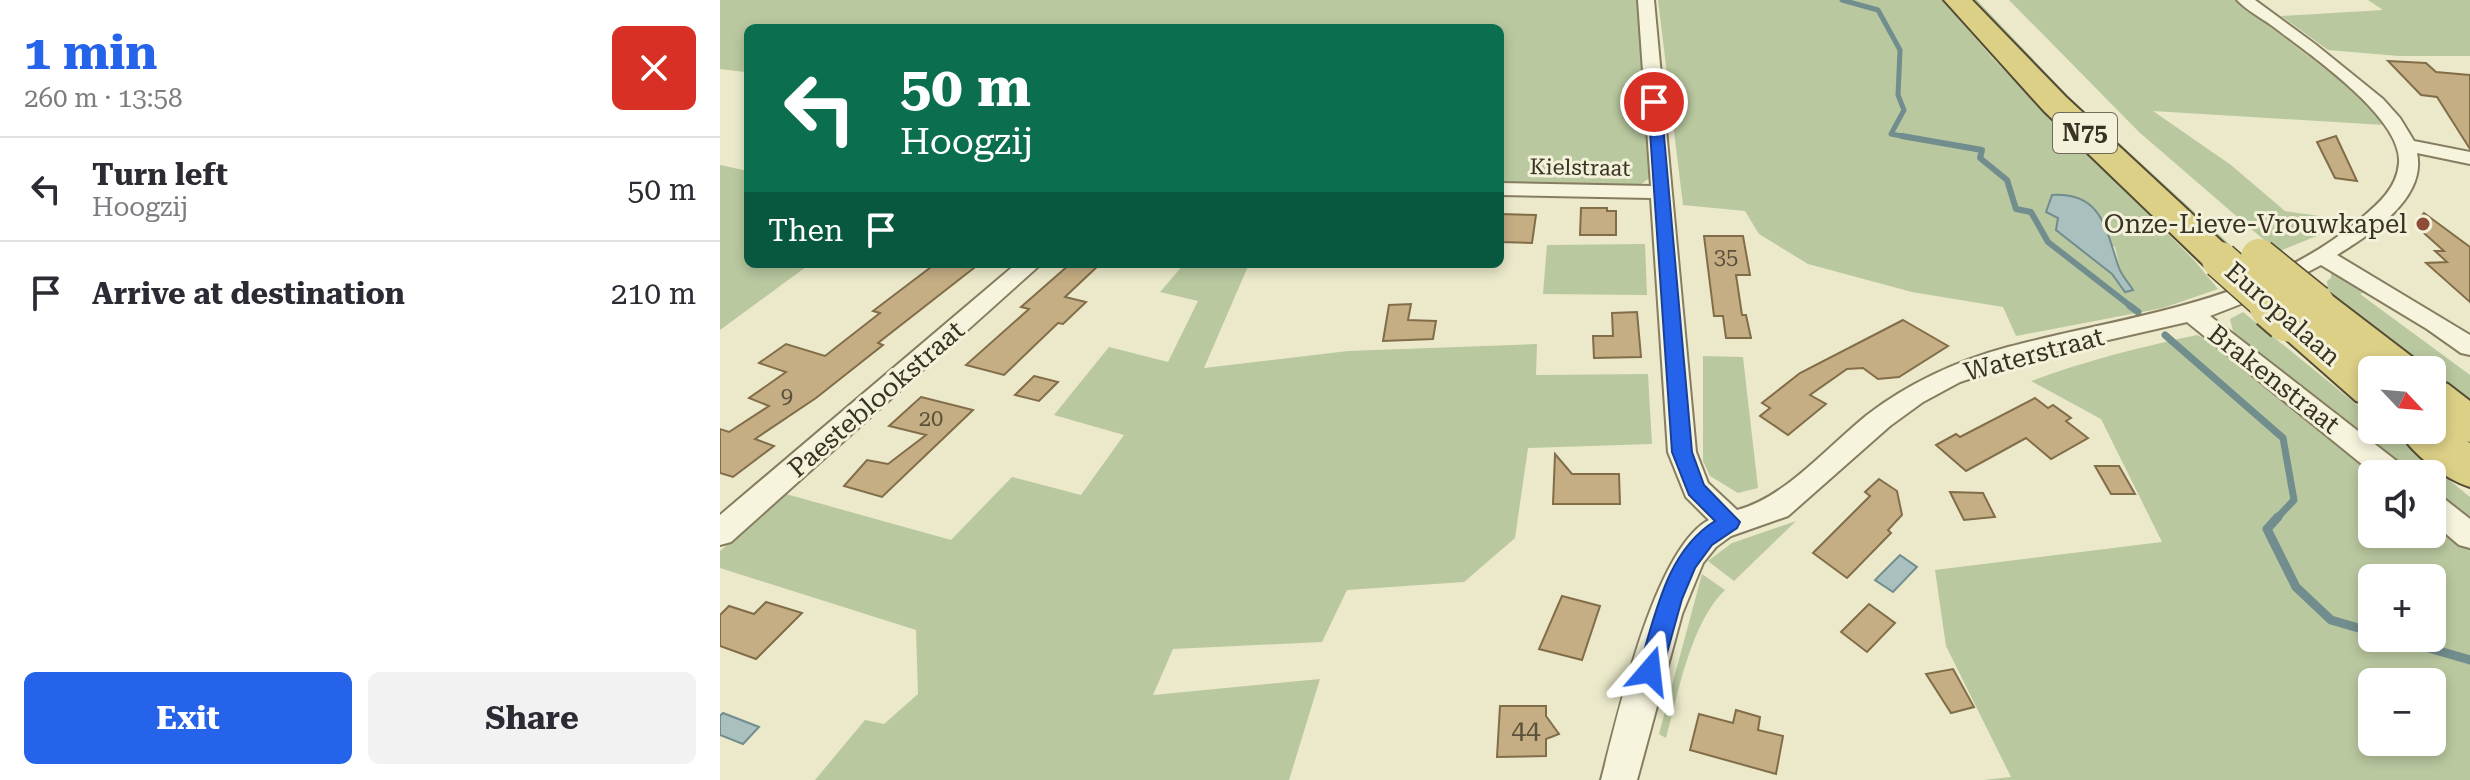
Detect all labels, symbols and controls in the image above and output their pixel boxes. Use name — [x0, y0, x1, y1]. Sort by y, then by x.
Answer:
text: 1 min — [24, 25, 157, 81]
button: close — [612, 26, 696, 110]
text: 50 m — [900, 54, 1031, 120]
icon: left — [768, 56, 872, 160]
pin — [1620, 68, 1688, 136]
icon: arrive — [1632, 80, 1676, 124]
text: 260 m · 13:58 — [24, 83, 183, 113]
road number: N75 — [2053, 113, 2117, 153]
text: Hoogzij — [900, 121, 1033, 163]
street label: Kielstraat — [1529, 154, 1631, 181]
text: Turn left — [92, 157, 228, 192]
icon: left — [24, 167, 68, 211]
text: 50 m — [627, 172, 696, 207]
text: Hoogzij — [92, 192, 188, 222]
icon: arrive — [859, 208, 903, 252]
place label: Onze-Lieve-Vrouwkapel — [2104, 209, 2407, 239]
text: Then — [768, 213, 843, 248]
marker: Onze-Lieve-Vrouwkapel — [2414, 215, 2432, 233]
house number: 35 — [1714, 244, 1738, 269]
street label: Europalaan — [2219, 256, 2347, 372]
icon: arrive — [24, 271, 68, 315]
text: Arrive at destination — [92, 276, 405, 311]
text: 210 m — [611, 276, 696, 311]
street label: Paesteblookstraat — [782, 314, 970, 483]
street label: Brakenstraat — [2202, 318, 2346, 440]
street label: Waterstraat — [1961, 321, 2107, 387]
north arrow — [2358, 356, 2446, 444]
map controls — [2358, 356, 2446, 756]
house number: 9 — [781, 383, 793, 408]
house number: 20 — [919, 406, 943, 431]
button: sound — [2358, 460, 2446, 548]
button: + — [2358, 564, 2446, 652]
position arrow — [1608, 629, 1692, 713]
button: − — [2358, 668, 2446, 756]
button: Exit — [24, 672, 352, 764]
button: Share — [368, 672, 696, 764]
house number: 44 — [1511, 715, 1541, 745]

